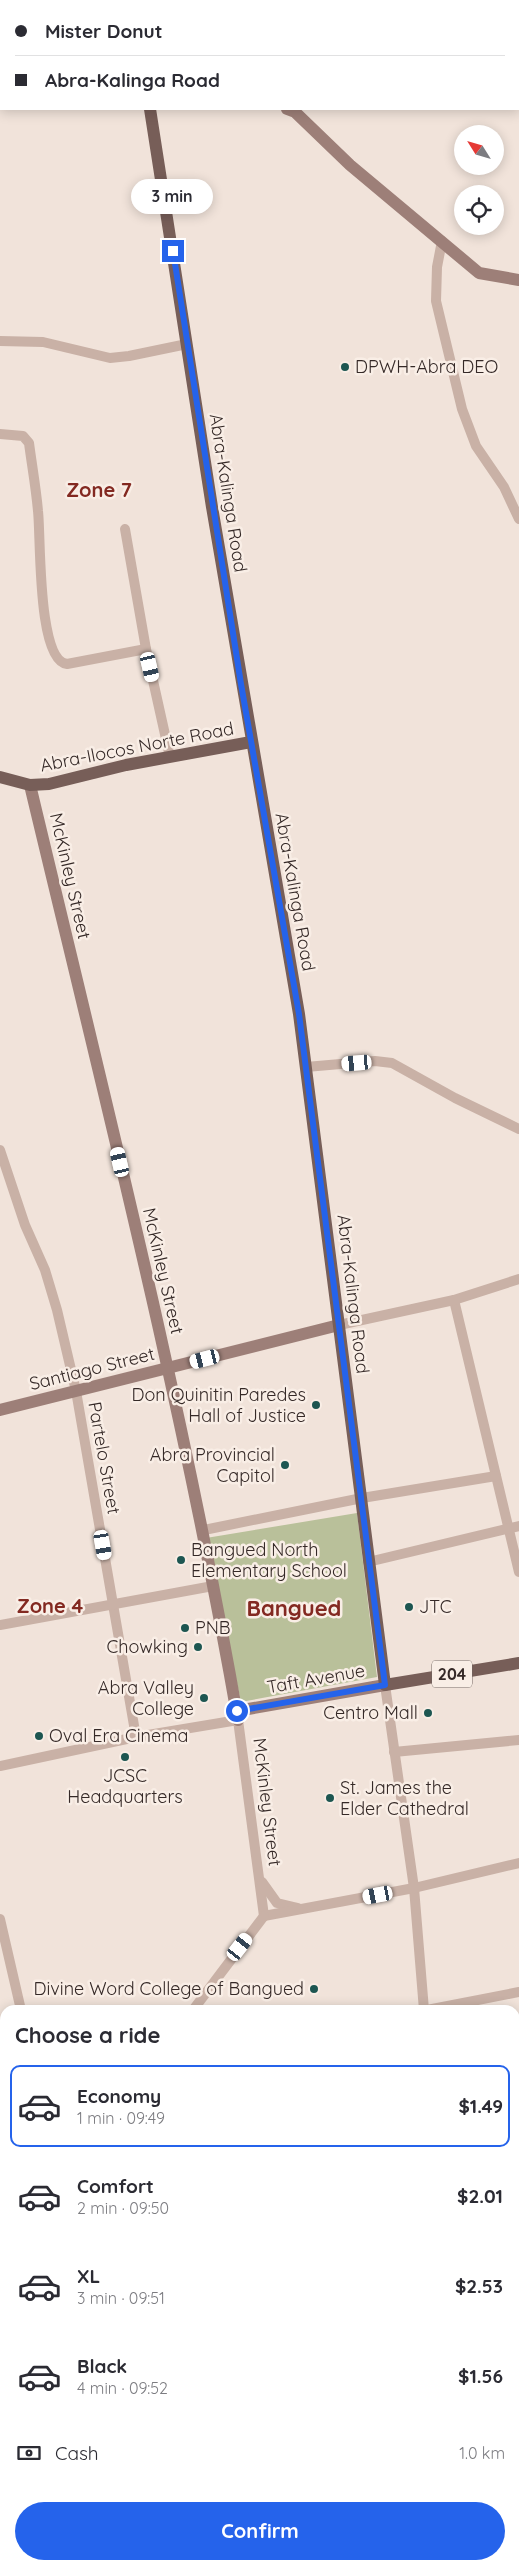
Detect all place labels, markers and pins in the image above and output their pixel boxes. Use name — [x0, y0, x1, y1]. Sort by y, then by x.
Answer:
place label: DPWH-Abra DEO — [355, 355, 498, 378]
marker: DPWH-Abra DEO — [339, 361, 351, 373]
place label: Don Quinitin Paredes Hall of Justice — [131, 1383, 306, 1427]
marker: Don Quinitin Paredes Hall of Justice — [310, 1399, 322, 1411]
place label: Abra Provincial Capitol — [150, 1443, 275, 1487]
marker: Abra Provincial Capitol — [279, 1459, 291, 1471]
place label: Bangued North Elementary School — [191, 1538, 347, 1582]
marker: Bangued North Elementary School — [175, 1554, 187, 1566]
place label: JTC — [419, 1595, 452, 1618]
marker: JTC — [403, 1601, 415, 1613]
place label: PNB — [195, 1616, 231, 1639]
marker: PNB — [179, 1622, 191, 1634]
place label: Chowking — [106, 1635, 188, 1658]
marker: Chowking — [192, 1641, 204, 1653]
place label: Abra Valley College — [98, 1676, 194, 1720]
marker: Abra Valley College — [198, 1692, 210, 1704]
place label: Centro Mall — [323, 1701, 418, 1724]
marker: Centro Mall — [422, 1707, 434, 1719]
place label: Oval Era Cinema — [49, 1724, 189, 1747]
marker: Oval Era Cinema — [33, 1730, 45, 1742]
marker: JCSC Headquarters — [119, 1751, 131, 1763]
place label: JCSC Headquarters — [67, 1764, 183, 1808]
place label: St. James the Elder Cathedral — [340, 1776, 469, 1820]
marker: St. James the Elder Cathedral — [324, 1792, 336, 1804]
place label: Divine Word College of Bangued — [34, 1977, 304, 2000]
marker: Divine Word College of Bangued — [308, 1983, 320, 1995]

